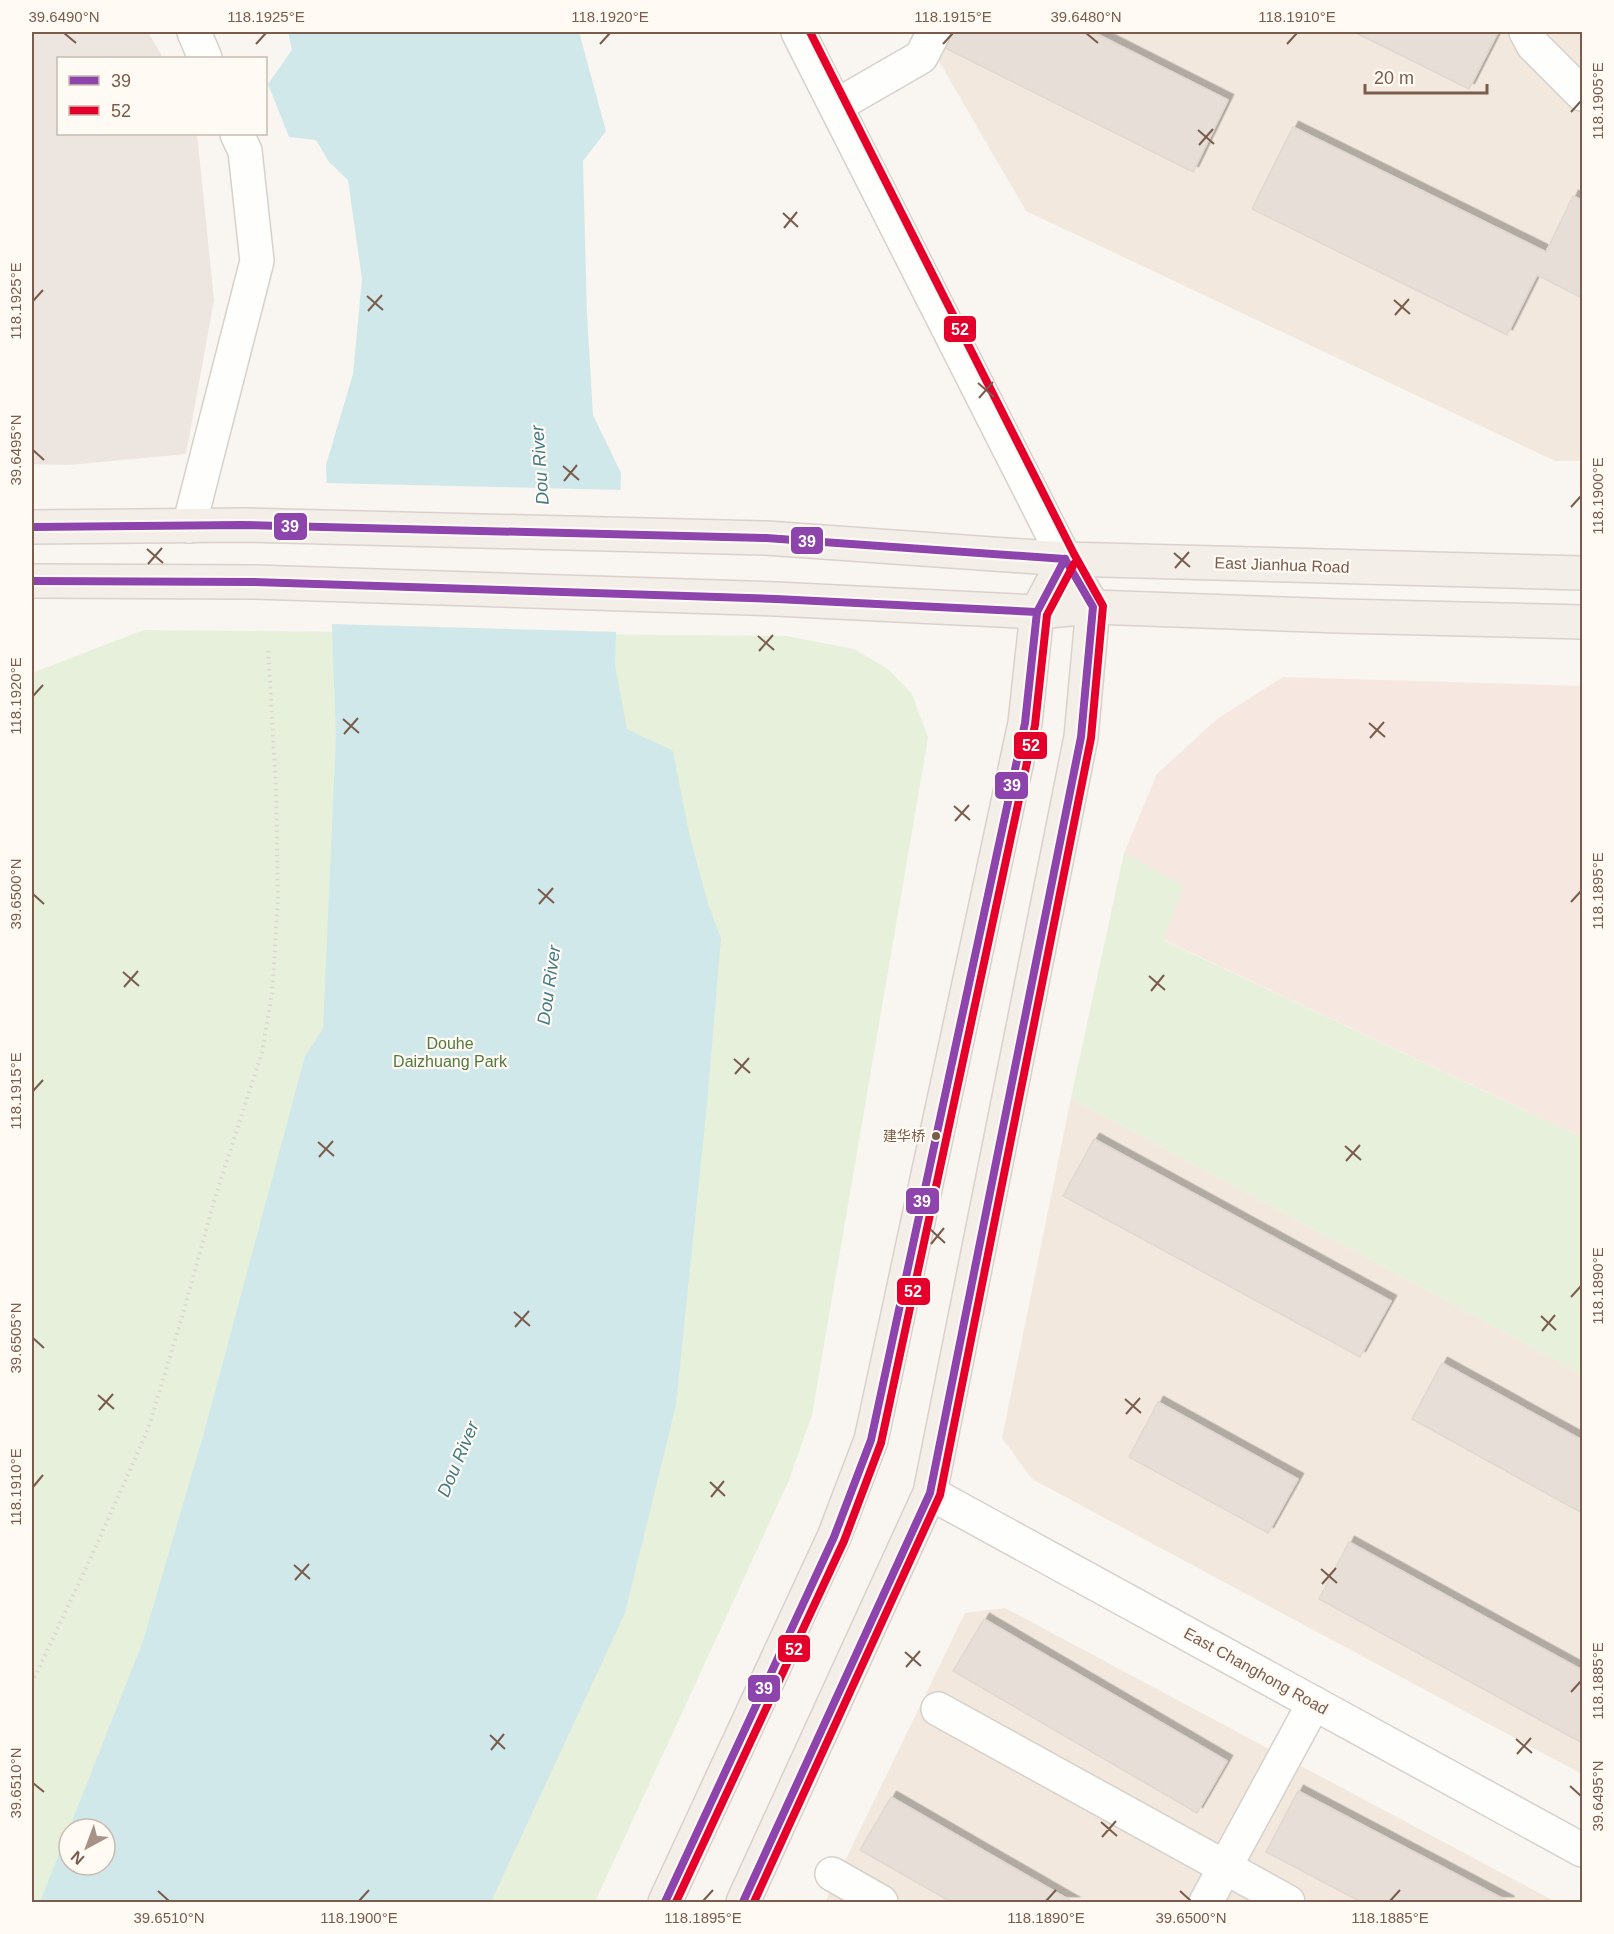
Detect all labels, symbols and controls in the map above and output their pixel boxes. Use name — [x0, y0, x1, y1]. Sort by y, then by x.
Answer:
text: 39.6490°N — [28, 8, 100, 25]
text: 118.1925°E — [227, 8, 305, 25]
text: 118.1920°E — [571, 8, 649, 25]
text: 118.1915°E — [914, 8, 992, 25]
text: 39.6480°N — [1050, 8, 1122, 25]
text: 118.1910°E — [1258, 8, 1336, 25]
legend — [57, 57, 267, 135]
scale bar — [1365, 57, 1486, 95]
text: 118.1905°E — [1589, 62, 1606, 140]
text: 20 m — [1374, 68, 1414, 88]
text: 39 — [111, 71, 131, 91]
text: 52 — [111, 101, 131, 121]
text: 118.1925°E — [7, 262, 24, 340]
line badge: 52 — [943, 315, 977, 343]
text: 52 — [951, 321, 969, 338]
text: 39.6495°N — [7, 414, 24, 486]
water label: Dou River — [527, 423, 553, 506]
text: 118.1900°E — [1589, 457, 1606, 535]
line badge: 39 — [273, 512, 308, 541]
text: 39 — [281, 518, 299, 535]
line badge: 39 — [790, 526, 824, 555]
text: 39 — [798, 533, 816, 550]
street label: East Jianhua Road — [1214, 554, 1350, 576]
text: 118.1920°E — [7, 657, 24, 735]
line badge: 52 — [1013, 731, 1048, 760]
text: 52 — [1022, 737, 1040, 754]
line badge: 39 — [994, 771, 1029, 800]
text: 39 — [1003, 777, 1021, 794]
text: 118.1895°E — [1589, 852, 1606, 930]
text: 39.6500°N — [7, 858, 24, 930]
water label: Dou River — [534, 943, 565, 1026]
park label: Douhe Daizhuang Park — [393, 1035, 508, 1070]
text: 118.1915°E — [7, 1052, 24, 1130]
place label: 建华桥 — [883, 1128, 925, 1144]
marker: 建华桥 — [930, 1130, 942, 1142]
line badge: 39 — [905, 1187, 940, 1215]
text: 39 — [913, 1193, 931, 1210]
text: 118.1890°E — [1589, 1247, 1606, 1325]
line badge: 52 — [896, 1277, 931, 1306]
text: 52 — [904, 1283, 922, 1300]
text: 39.6505°N — [7, 1302, 24, 1374]
water label: Dou River — [433, 1417, 483, 1500]
text: 118.1910°E — [7, 1448, 24, 1526]
street label: East Changhong Road — [1181, 1624, 1331, 1718]
line badge: 52 — [777, 1634, 811, 1663]
text: 52 — [785, 1641, 803, 1658]
text: 118.1885°E — [1589, 1642, 1606, 1720]
line badge: 39 — [747, 1674, 781, 1703]
text: 39 — [755, 1680, 773, 1697]
text: 39.6510°N — [7, 1747, 24, 1819]
text: 39.6495°N — [1589, 1760, 1606, 1832]
north arrow — [57, 1817, 117, 1877]
text: N — [68, 1848, 87, 1868]
text: 39.6510°N — [133, 1909, 205, 1926]
text: 118.1900°E — [320, 1909, 398, 1926]
text: 118.1895°E — [664, 1909, 742, 1926]
text: 118.1890°E — [1007, 1909, 1085, 1926]
text: 39.6500°N — [1155, 1909, 1227, 1926]
text: 118.1885°E — [1351, 1909, 1429, 1926]

